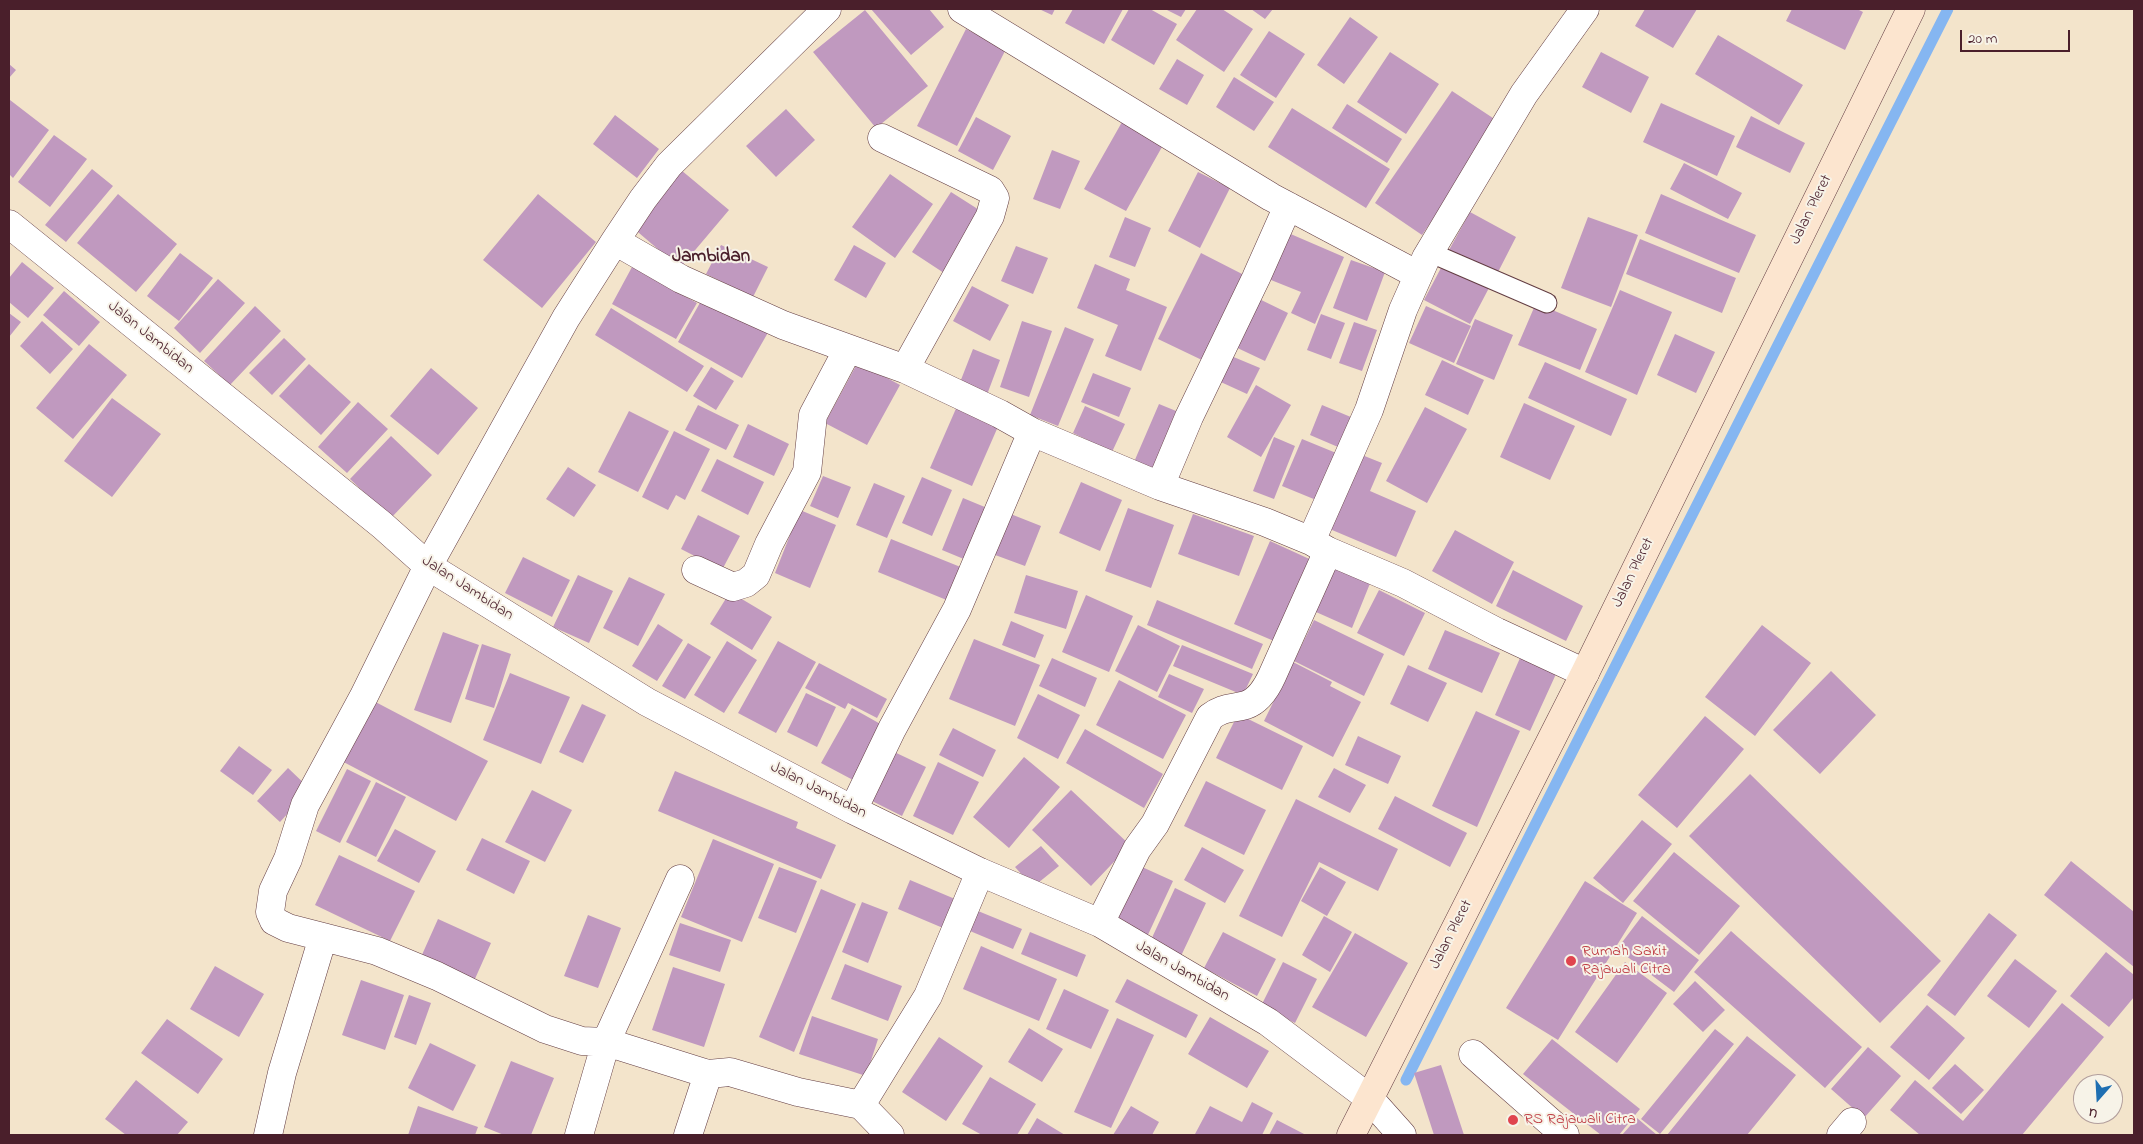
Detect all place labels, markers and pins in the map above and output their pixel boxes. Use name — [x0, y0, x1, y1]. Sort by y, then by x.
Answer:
place label: Rumah Sakit Rajawali Citra — [1582, 942, 1671, 980]
marker: Rumah Sakit Rajawali Citra — [1564, 954, 1578, 968]
place label: RS Rajawali Citra — [1524, 1110, 1636, 1130]
marker: RS Rajawali Citra — [1506, 1113, 1520, 1127]

